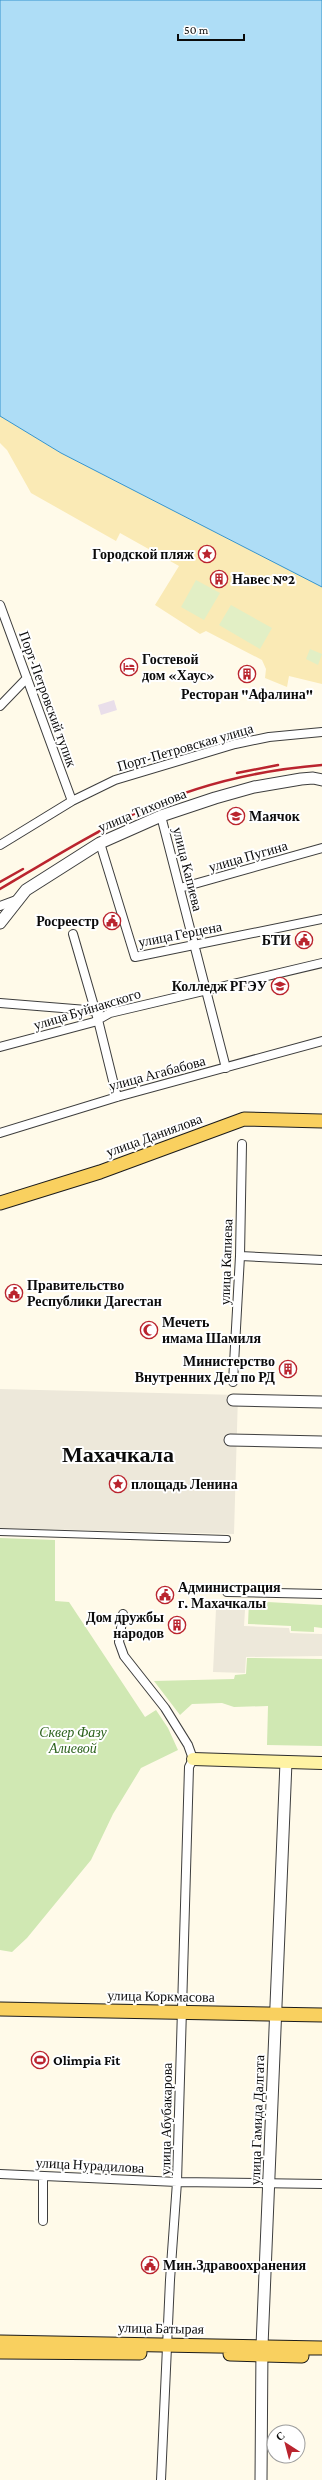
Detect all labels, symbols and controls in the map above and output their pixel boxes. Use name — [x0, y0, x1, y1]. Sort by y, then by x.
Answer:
scale bar — [178, 16, 244, 42]
text: 50 m — [184, 23, 209, 37]
place icon: Городской пляж — [197, 544, 217, 564]
place label: Городской пляж — [92, 546, 195, 562]
building icon: Навес №2 — [209, 569, 229, 589]
place label: Навес №2 — [232, 571, 295, 587]
street label: Порт-Петровский тупик — [16, 629, 80, 769]
place label: Гостевой дом «Хаус» — [142, 651, 215, 683]
hotel icon: Гостевой дом «Хаус» — [119, 657, 139, 677]
building icon: Ресторан "Афалина" — [237, 664, 257, 684]
place label: Ресторан "Афалина" — [181, 686, 313, 702]
street label: Порт-Петровская улица — [115, 720, 256, 774]
street label: улица Тихонова — [96, 785, 189, 835]
school or university icon: Маячок — [226, 806, 246, 826]
place label: Маячок — [249, 808, 301, 824]
street label: улица Капиева — [170, 825, 206, 914]
street label: улица Пугина — [207, 837, 290, 875]
public building icon: Росреестр — [102, 911, 122, 931]
place label: Росреестр — [36, 913, 99, 929]
street label: улица Герцена — [137, 918, 224, 950]
public building icon: БТИ — [294, 930, 314, 950]
place label: БТИ — [262, 932, 291, 948]
school or university icon: Колледж РГЭУ — [270, 976, 290, 996]
place label: Колледж РГЭУ — [172, 978, 267, 994]
street label: улица Буйнакского — [31, 985, 143, 1033]
street label: улица Агабабова — [107, 1052, 208, 1094]
street label: улица Даниялова — [104, 1110, 205, 1160]
street label: улица Капиева — [217, 1218, 236, 1305]
place label: Правительство Республики Дагестан — [27, 1277, 162, 1309]
public building icon: Правительство Республики Дагестан — [4, 1283, 24, 1303]
place label: Мечеть имама Шамиля — [162, 1314, 261, 1346]
mosque icon: Мечеть имама Шамиля — [139, 1320, 159, 1340]
place label: Министерство Внутренних Дел по РД — [135, 1353, 275, 1385]
building icon: Министерство Внутренних Дел по РД — [278, 1359, 298, 1379]
district label: Махачкала — [62, 1442, 174, 1467]
place icon: площадь Ленина — [108, 1474, 128, 1494]
place label: площадь Ленина — [131, 1476, 238, 1492]
place label: Администрация г. Махачкалы — [178, 1579, 281, 1611]
public building icon: Администрация г. Махачкалы — [155, 1585, 175, 1605]
place label: Дом дружбы народов — [86, 1609, 164, 1641]
building icon: Дом дружбы народов — [167, 1615, 187, 1635]
park label: Сквер Фазу Алиевой — [39, 1724, 108, 1756]
street label: улица Коркмасова — [107, 1987, 216, 2005]
sports icon: Olimpia Fit — [30, 2050, 50, 2070]
place label: Olimpia Fit — [53, 2052, 121, 2068]
street label: улица Гамида Далгата — [247, 2054, 267, 2185]
street label: улица Абубакарова — [157, 2062, 175, 2176]
street label: улица Нурадилова — [35, 2154, 146, 2176]
public building icon: Мин.Здравоохранения — [140, 2255, 160, 2275]
place label: Мин.Здравоохранения — [163, 2257, 306, 2273]
street label: улица Батырая — [118, 2319, 205, 2337]
north arrow — [266, 2424, 306, 2464]
text: С — [273, 2429, 287, 2443]

